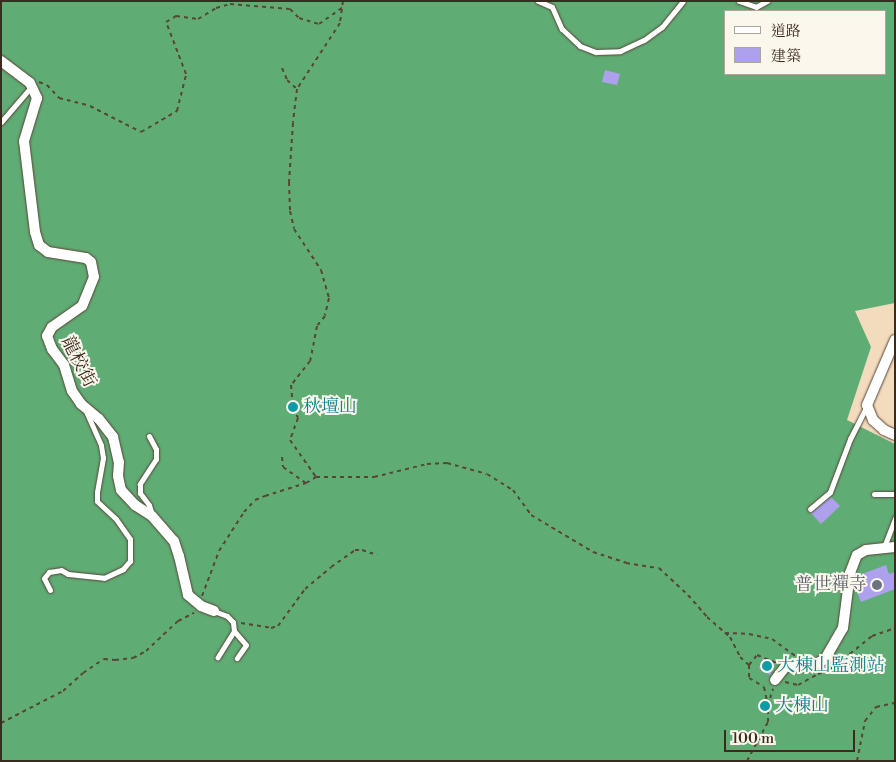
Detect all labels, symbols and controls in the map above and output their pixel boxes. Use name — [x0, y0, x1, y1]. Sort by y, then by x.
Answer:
legend — [724, 10, 886, 75]
text: 道路 — [771, 22, 801, 41]
text: 建築 — [771, 47, 801, 66]
street label: 龍校街 — [56, 333, 100, 391]
place label: 秋壇山 — [303, 396, 357, 418]
marker: 秋壇山 — [287, 401, 299, 413]
place label: 普世禪寺 — [795, 574, 867, 596]
marker: 普世禪寺 — [871, 579, 883, 591]
place label: 大棟山監測站 — [777, 655, 885, 677]
marker: 大棟山監測站 — [761, 660, 773, 672]
place label: 大棟山 — [775, 695, 829, 717]
marker: 大棟山 — [759, 700, 771, 712]
scale bar — [726, 720, 857, 752]
text: 100 m — [732, 729, 774, 748]

